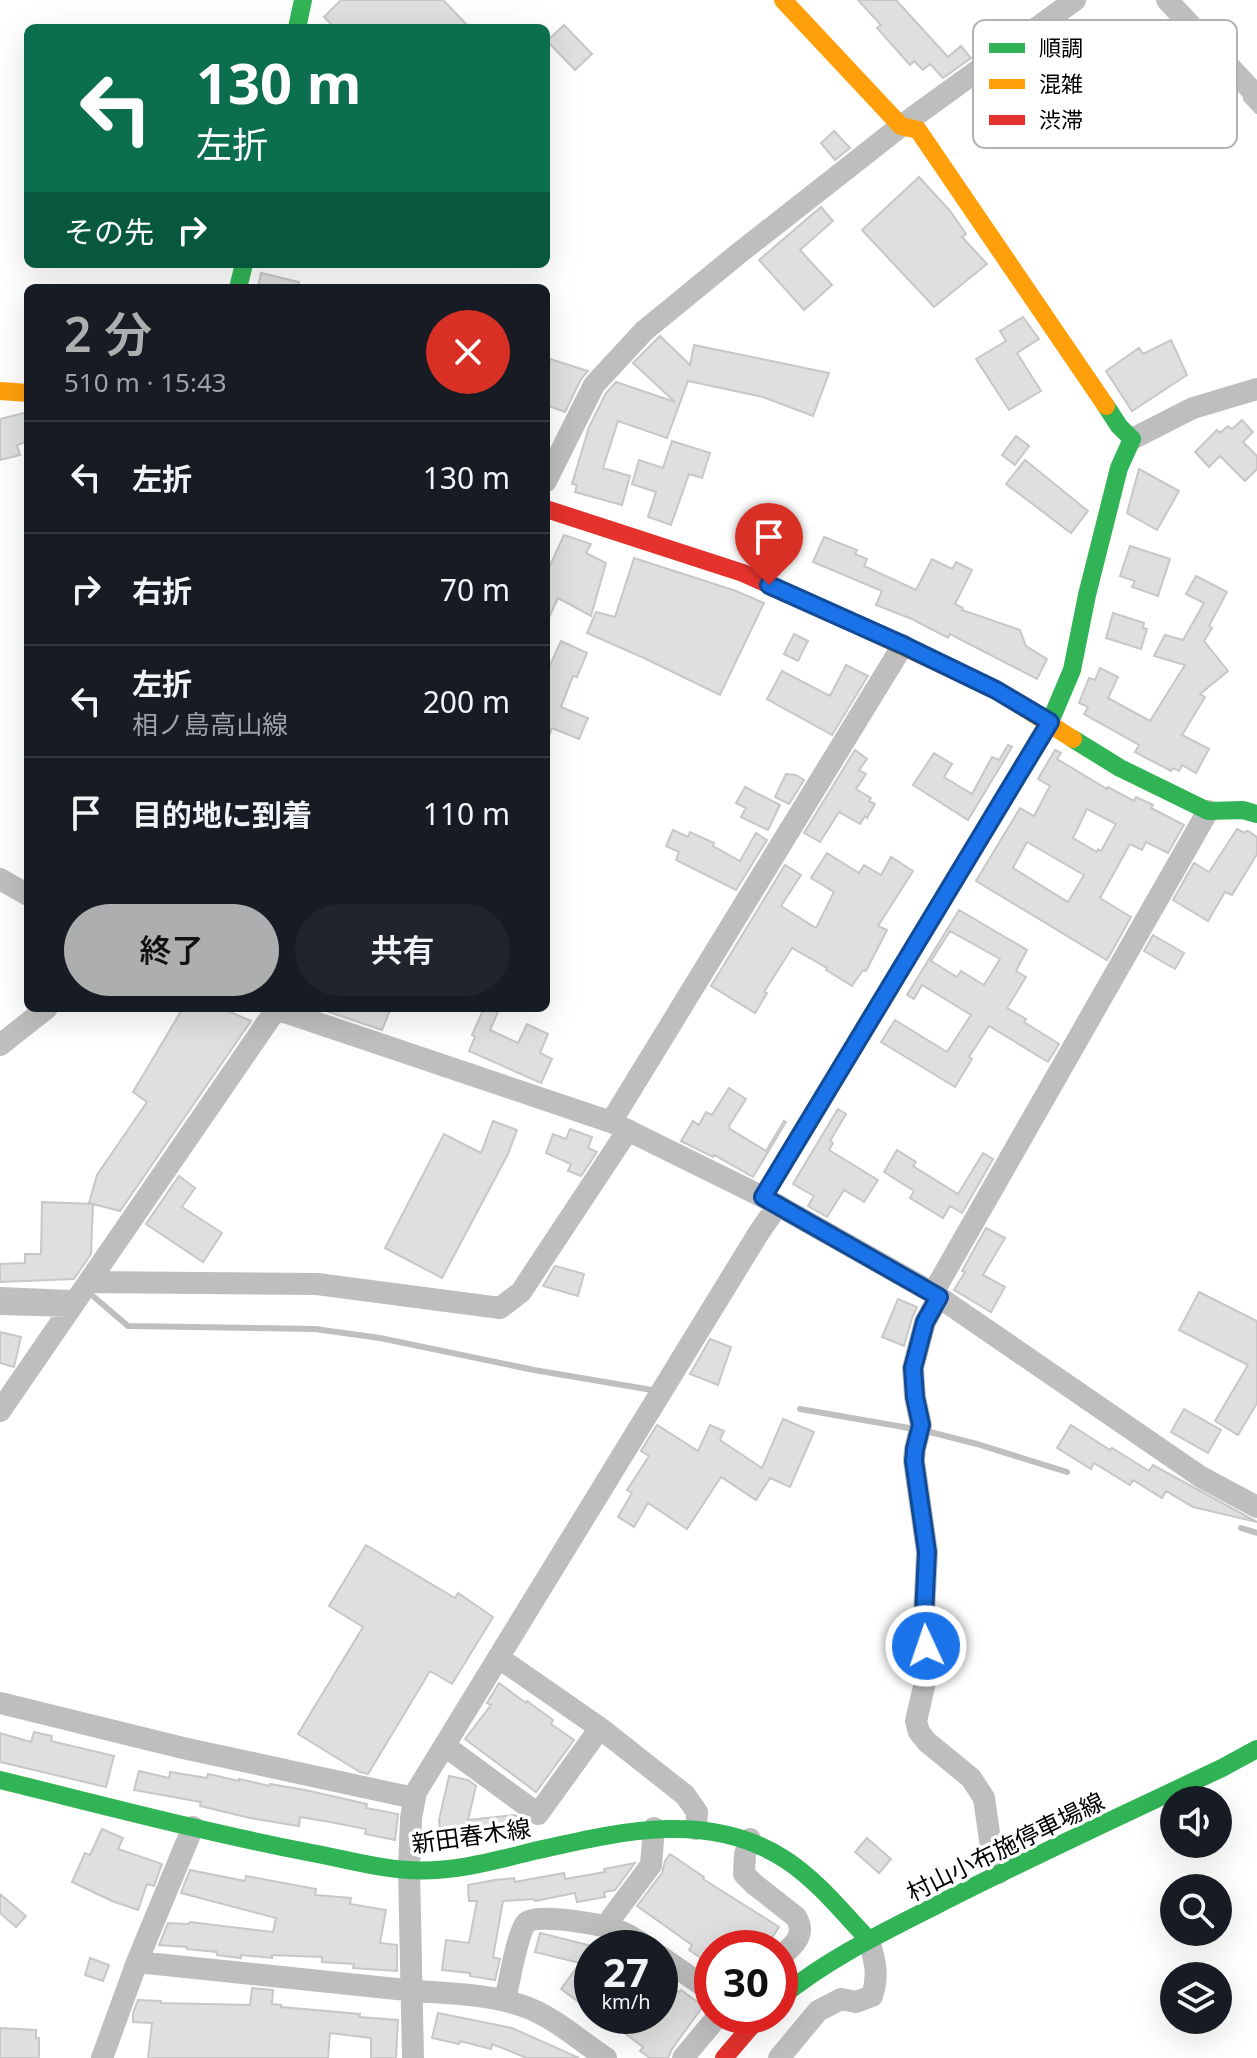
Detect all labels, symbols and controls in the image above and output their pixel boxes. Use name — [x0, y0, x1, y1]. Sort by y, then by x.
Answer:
legend — [973, 20, 1237, 148]
text: 順調 — [1039, 32, 1083, 62]
text: 130 m — [196, 44, 361, 120]
icon: left — [64, 56, 168, 160]
text: 混雑 — [1039, 68, 1083, 98]
text: 渋滞 — [1039, 104, 1083, 134]
text: 左折 — [196, 120, 268, 169]
icon: right — [170, 208, 214, 252]
text: その先 — [64, 211, 154, 252]
text: 2 分 — [64, 301, 152, 366]
button: close — [426, 310, 510, 394]
text: 510 m · 15:43 — [64, 364, 227, 400]
icon: left — [64, 455, 108, 499]
text: 130 m — [423, 457, 510, 498]
text: 左折 — [132, 458, 192, 499]
pin — [735, 503, 803, 585]
icon: arrive — [747, 515, 791, 559]
icon: right — [64, 567, 108, 611]
text: 70 m — [440, 569, 510, 610]
text: 右折 — [132, 570, 192, 611]
text: 左折 — [132, 663, 192, 704]
icon: left — [64, 679, 108, 723]
text: 200 m — [423, 681, 510, 722]
text: 相ノ島高山線 — [132, 706, 288, 742]
icon: arrive — [64, 791, 108, 835]
text: 110 m — [423, 793, 510, 834]
text: 目的地に到着 — [132, 794, 312, 835]
button: 終了 — [64, 904, 279, 996]
button: 共有 — [295, 904, 510, 996]
position arrow — [884, 1604, 968, 1688]
street label: 村山小布施停車場線 — [901, 1784, 1109, 1908]
map controls — [1160, 1786, 1232, 2034]
button: sound — [1160, 1786, 1232, 1858]
street label: 新田春木線 — [409, 1810, 533, 1860]
button: search — [1160, 1874, 1232, 1946]
speed limit sign: 30 — [694, 1930, 798, 2034]
text: 27 — [603, 1944, 649, 1999]
button: layers — [1160, 1962, 1232, 2034]
text: km/h — [601, 1988, 651, 2015]

